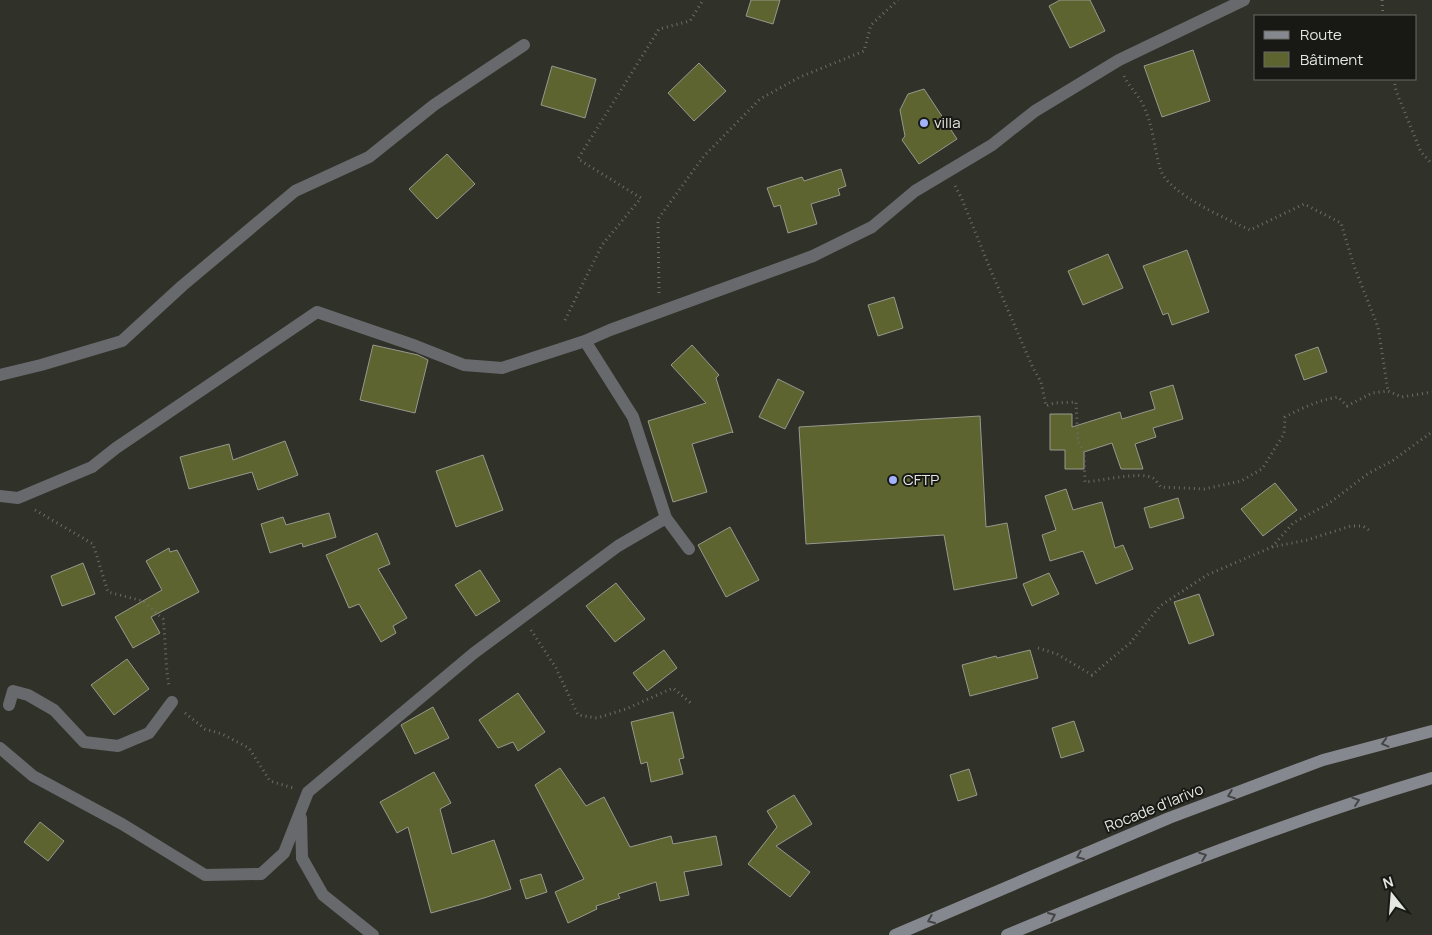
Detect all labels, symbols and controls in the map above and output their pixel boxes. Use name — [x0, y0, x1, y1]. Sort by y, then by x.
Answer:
legend — [1254, 15, 1417, 80]
text: Route — [1300, 24, 1342, 45]
text: Bâtiment — [1300, 49, 1363, 70]
place label: villa — [934, 112, 960, 133]
marker: villa — [918, 117, 930, 129]
place label: CFTP — [903, 469, 939, 490]
marker: CFTP — [887, 474, 899, 486]
one-way arrow — [1381, 738, 1389, 748]
street label: Rocade d'Iarivo — [1101, 778, 1206, 837]
one-way arrow — [1227, 789, 1236, 799]
one-way arrow — [1352, 797, 1360, 807]
one-way arrow — [1077, 850, 1085, 860]
one-way arrow — [1199, 852, 1207, 862]
north arrow — [1367, 870, 1417, 920]
text: N — [1380, 872, 1396, 893]
one-way arrow — [1048, 912, 1056, 922]
one-way arrow — [927, 913, 936, 924]

